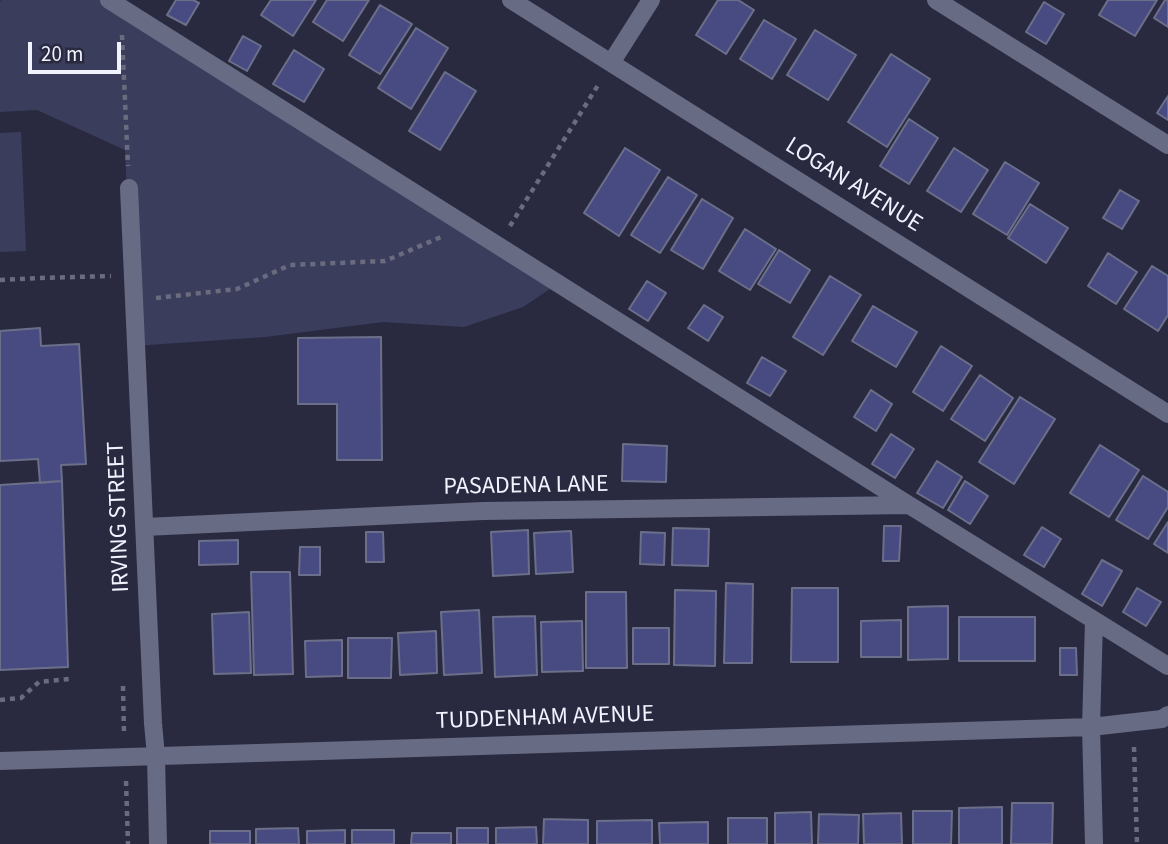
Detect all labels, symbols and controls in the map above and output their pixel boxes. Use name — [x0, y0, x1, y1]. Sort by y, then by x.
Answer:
scale bar — [32, 28, 124, 72]
text: 20 m — [41, 39, 83, 69]
street label: LOGAN AVENUE — [779, 132, 927, 240]
street label: IRVING STREET — [103, 441, 137, 593]
street label: PASADENA LANE — [443, 471, 609, 503]
street label: TUDDENHAM AVENUE — [435, 701, 655, 737]

